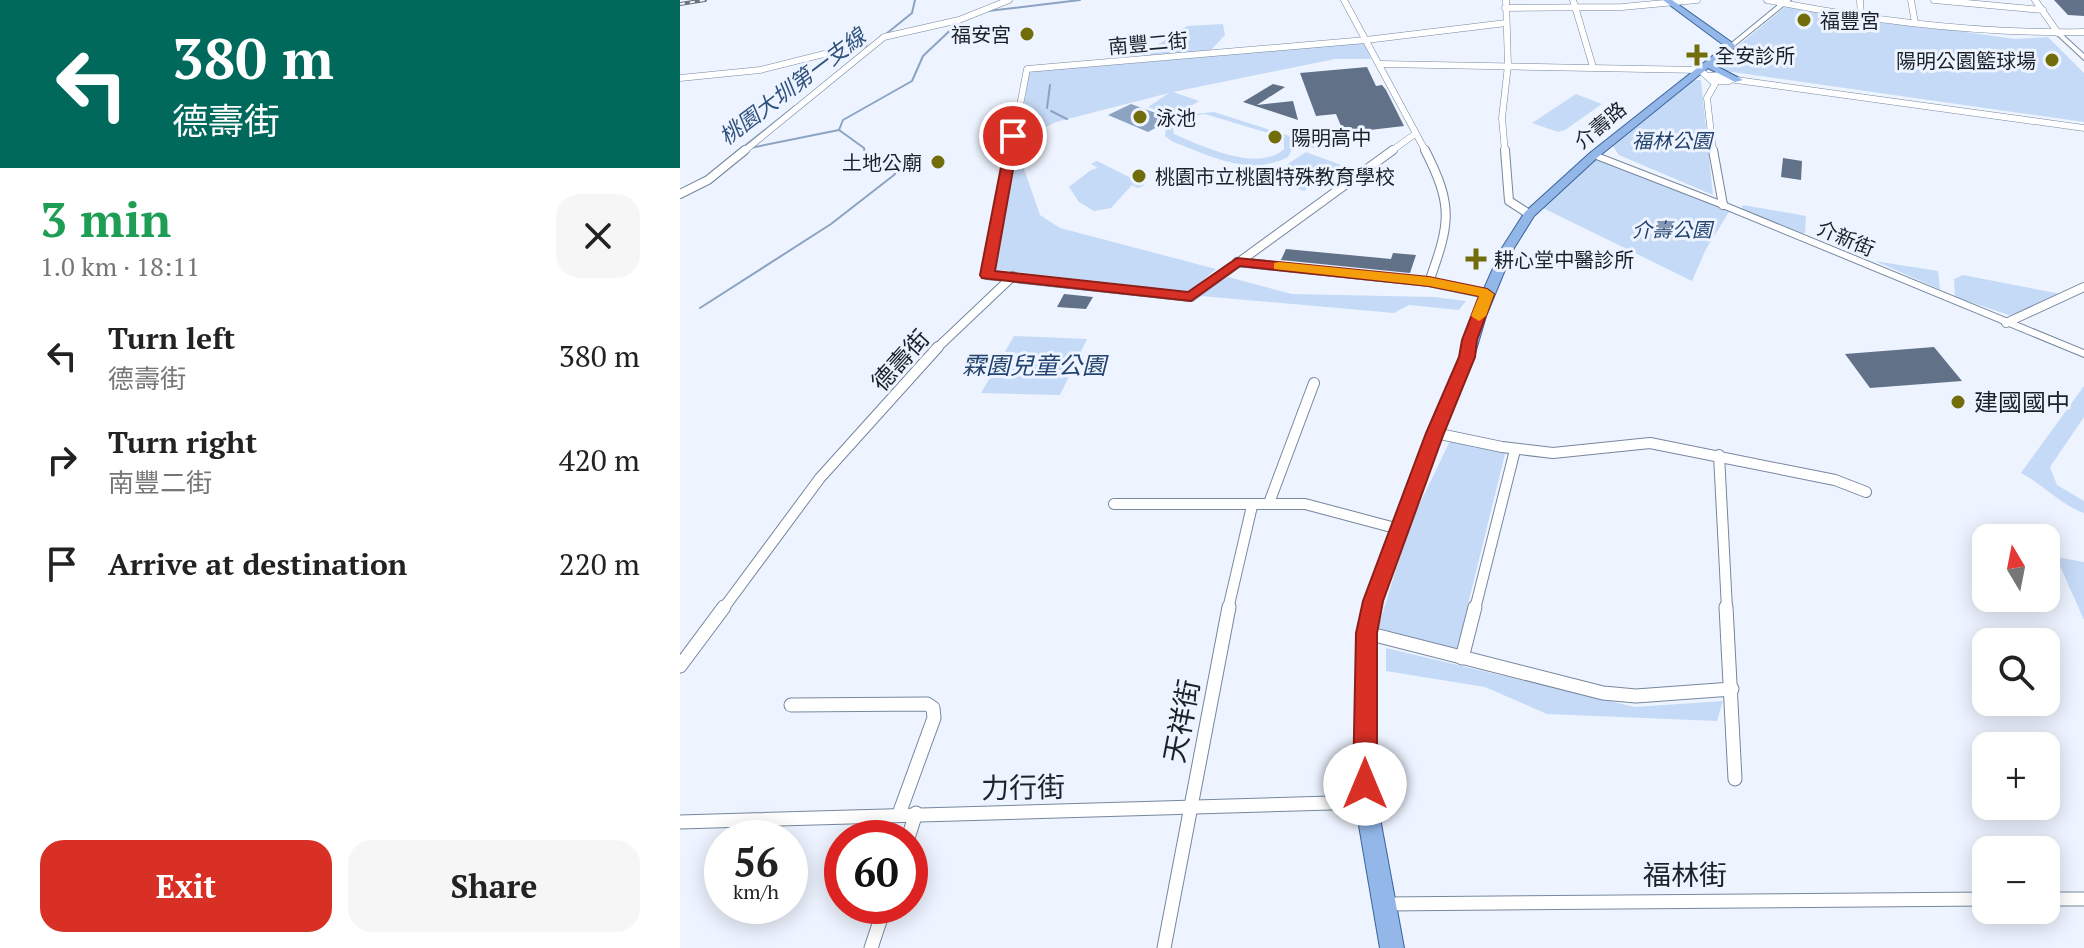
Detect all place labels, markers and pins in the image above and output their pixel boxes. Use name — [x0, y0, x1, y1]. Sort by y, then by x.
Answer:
place label: 福豐宮 — [1820, 7, 1880, 34]
marker: 福豐宮 — [1795, 11, 1813, 29]
place label: 福安宮 — [951, 21, 1011, 48]
marker: 福安宮 — [1018, 25, 1036, 43]
place label: 全安診所 — [1715, 42, 1795, 69]
marker: 全安診所 — [1686, 44, 1708, 66]
place label: 陽明公園籃球場 — [1896, 47, 2036, 74]
marker: 陽明公園籃球場 — [2043, 51, 2061, 69]
pin — [979, 102, 1047, 170]
place label: 泳池 — [1156, 104, 1196, 131]
marker: 泳池 — [1131, 108, 1149, 126]
place label: 陽明高中 — [1291, 124, 1371, 151]
marker: 陽明高中 — [1266, 128, 1284, 146]
place label: 土地公廟 — [842, 149, 922, 176]
marker: 土地公廟 — [929, 153, 947, 171]
place label: 桃園市立桃園特殊教育學校 — [1155, 163, 1395, 190]
marker: 桃園市立桃園特殊教育學校 — [1130, 167, 1148, 185]
place label: 耕心堂中醫診所 — [1494, 246, 1634, 273]
marker: 耕心堂中醫診所 — [1465, 248, 1487, 270]
place label: 建國國中 — [1974, 386, 2070, 418]
marker: 建國國中 — [1949, 393, 1967, 411]

